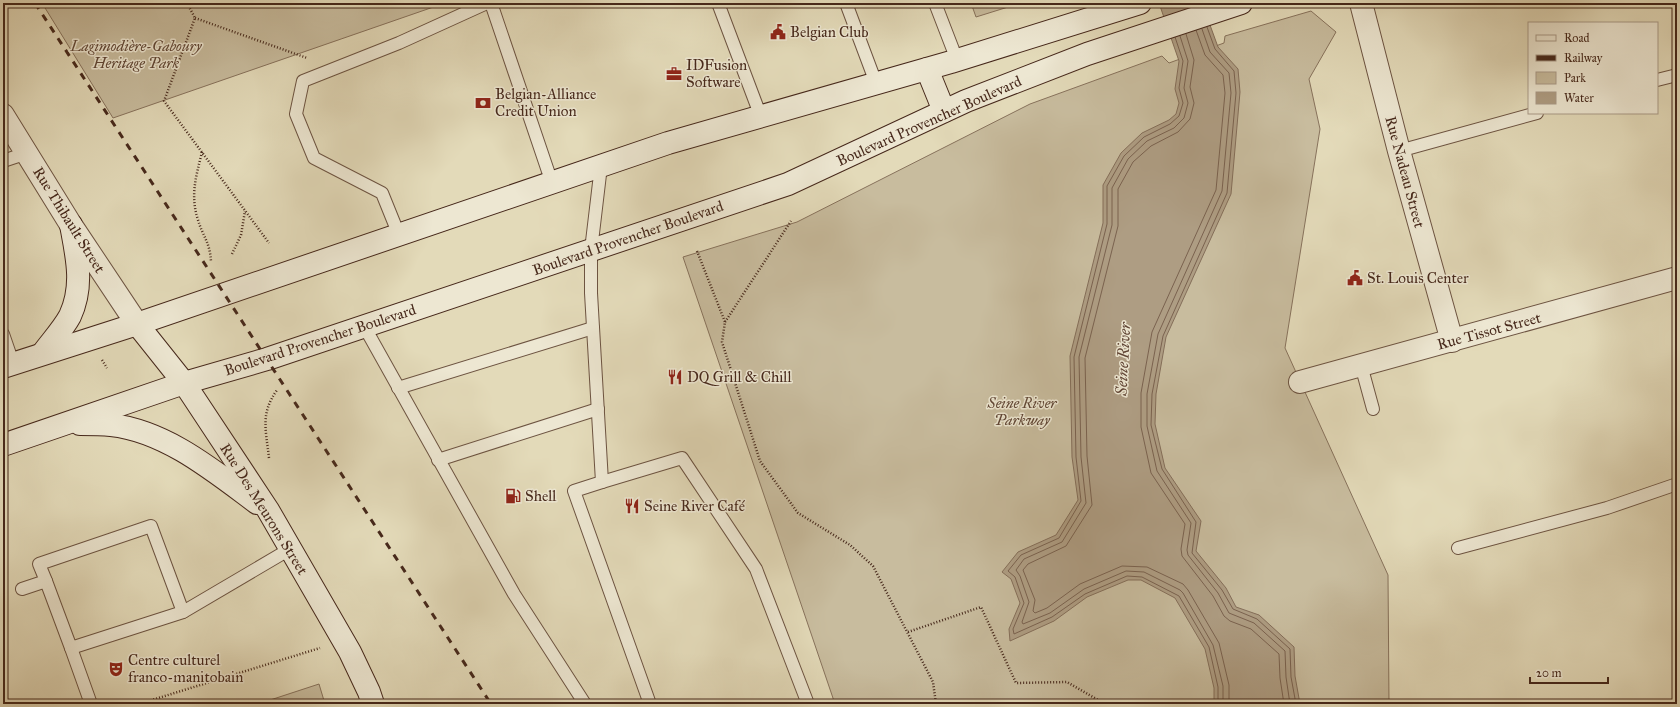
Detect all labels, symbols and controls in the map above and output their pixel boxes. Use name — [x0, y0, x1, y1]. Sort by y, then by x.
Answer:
legend — [1528, 22, 1658, 114]
public building icon: Belgian Club — [769, 23, 787, 41]
place label: Belgian Club — [790, 23, 869, 41]
text: Road — [1564, 31, 1590, 45]
park label: Lagimodière-Gaboury Heritage Park — [70, 37, 203, 72]
text: Railway — [1564, 51, 1603, 65]
place label: IDFusion Software — [686, 56, 747, 91]
office icon: IDFusion Software — [665, 65, 683, 83]
text: Park — [1564, 71, 1586, 85]
street label: Boulevard Provencher Boulevard — [834, 72, 1025, 170]
place label: Belgian-Alliance Credit Union — [495, 85, 596, 120]
text: Water — [1564, 91, 1594, 105]
bank icon: Belgian-Alliance Credit Union — [474, 94, 492, 112]
street label: Rue Nadeau Street — [1381, 114, 1429, 231]
street label: Rue Thibault Street — [29, 163, 109, 277]
street label: Boulevard Provencher Boulevard — [530, 197, 726, 279]
public building icon: St. Louis Center — [1346, 269, 1364, 287]
place label: St. Louis Center — [1367, 269, 1469, 287]
street label: Boulevard Provencher Boulevard — [222, 300, 419, 380]
street label: Rue Tissot Street — [1435, 308, 1544, 354]
water label: Seine River — [1112, 320, 1134, 397]
restaurant icon: DQ Grill & Chill — [666, 368, 684, 386]
place label: DQ Grill & Chill — [687, 368, 792, 386]
park label: Seine River Parkway — [987, 394, 1057, 429]
street label: Rue Des Meurons Street — [216, 440, 312, 579]
fuel station icon: Shell — [504, 487, 522, 505]
place label: Shell — [525, 487, 557, 505]
restaurant icon: Seine River Café — [623, 497, 641, 515]
place label: Seine River Café — [644, 497, 746, 515]
place label: Centre culturel franco-manitobain — [128, 651, 243, 686]
scale bar — [1530, 659, 1608, 685]
theatre icon: Centre culturel franco-manitobain — [107, 660, 125, 678]
text: 20 m — [1536, 666, 1562, 680]

